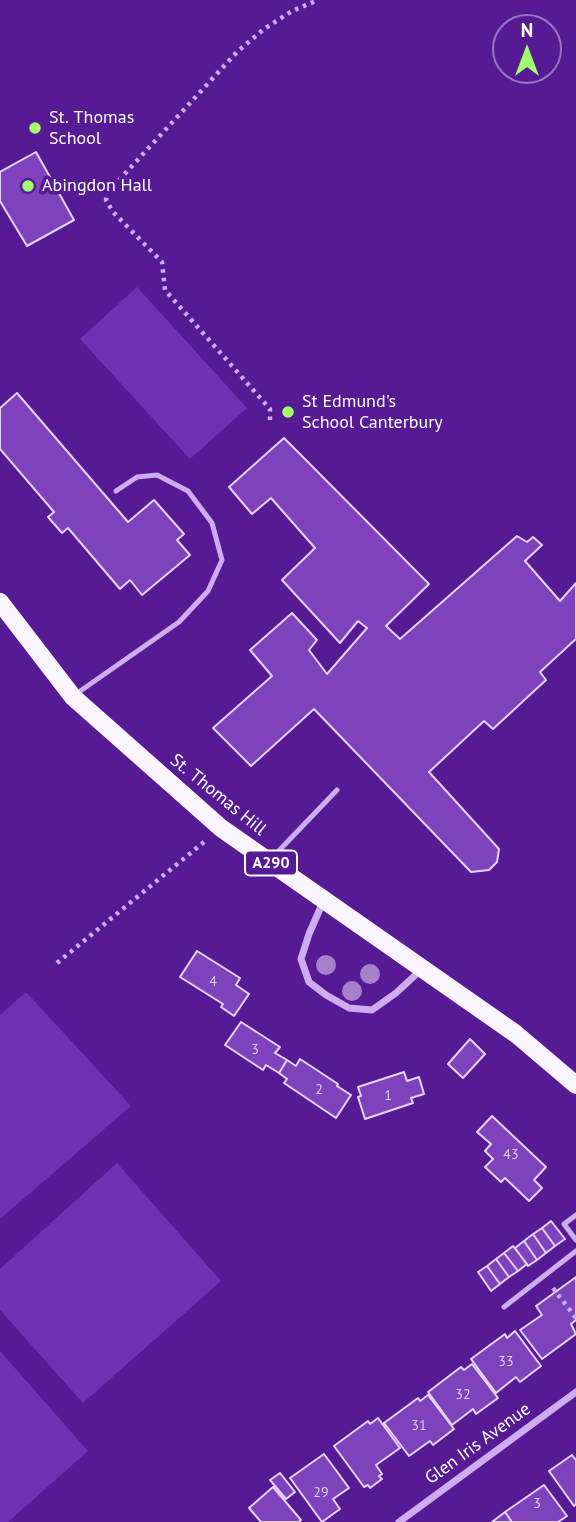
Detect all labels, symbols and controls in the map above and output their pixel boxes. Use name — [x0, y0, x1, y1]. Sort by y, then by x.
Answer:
north arrow — [492, 14, 562, 84]
text: N — [521, 18, 533, 42]
place label: St. Thomas School — [49, 107, 134, 150]
marker: St. Thomas School — [27, 120, 43, 136]
place label: Abingdon Hall — [42, 175, 152, 197]
marker: Abingdon Hall — [20, 178, 36, 194]
place label: St Edmund's School Canterbury — [302, 391, 443, 434]
marker: St Edmund's School Canterbury — [280, 404, 296, 420]
street label: St. Thomas Hill — [166, 750, 270, 840]
road number: A290 — [245, 850, 297, 876]
house number: 4 — [209, 974, 217, 990]
house number: 3 — [251, 1042, 259, 1058]
house number: 2 — [315, 1082, 323, 1098]
house number: 1 — [384, 1088, 392, 1104]
house number: 43 — [503, 1147, 519, 1163]
house number: 33 — [498, 1354, 514, 1370]
house number: 32 — [455, 1387, 471, 1403]
street label: Glen Iris Avenue — [421, 1399, 535, 1489]
house number: 31 — [411, 1418, 427, 1434]
house number: 29 — [313, 1485, 329, 1501]
house number: 3 — [533, 1496, 541, 1512]

